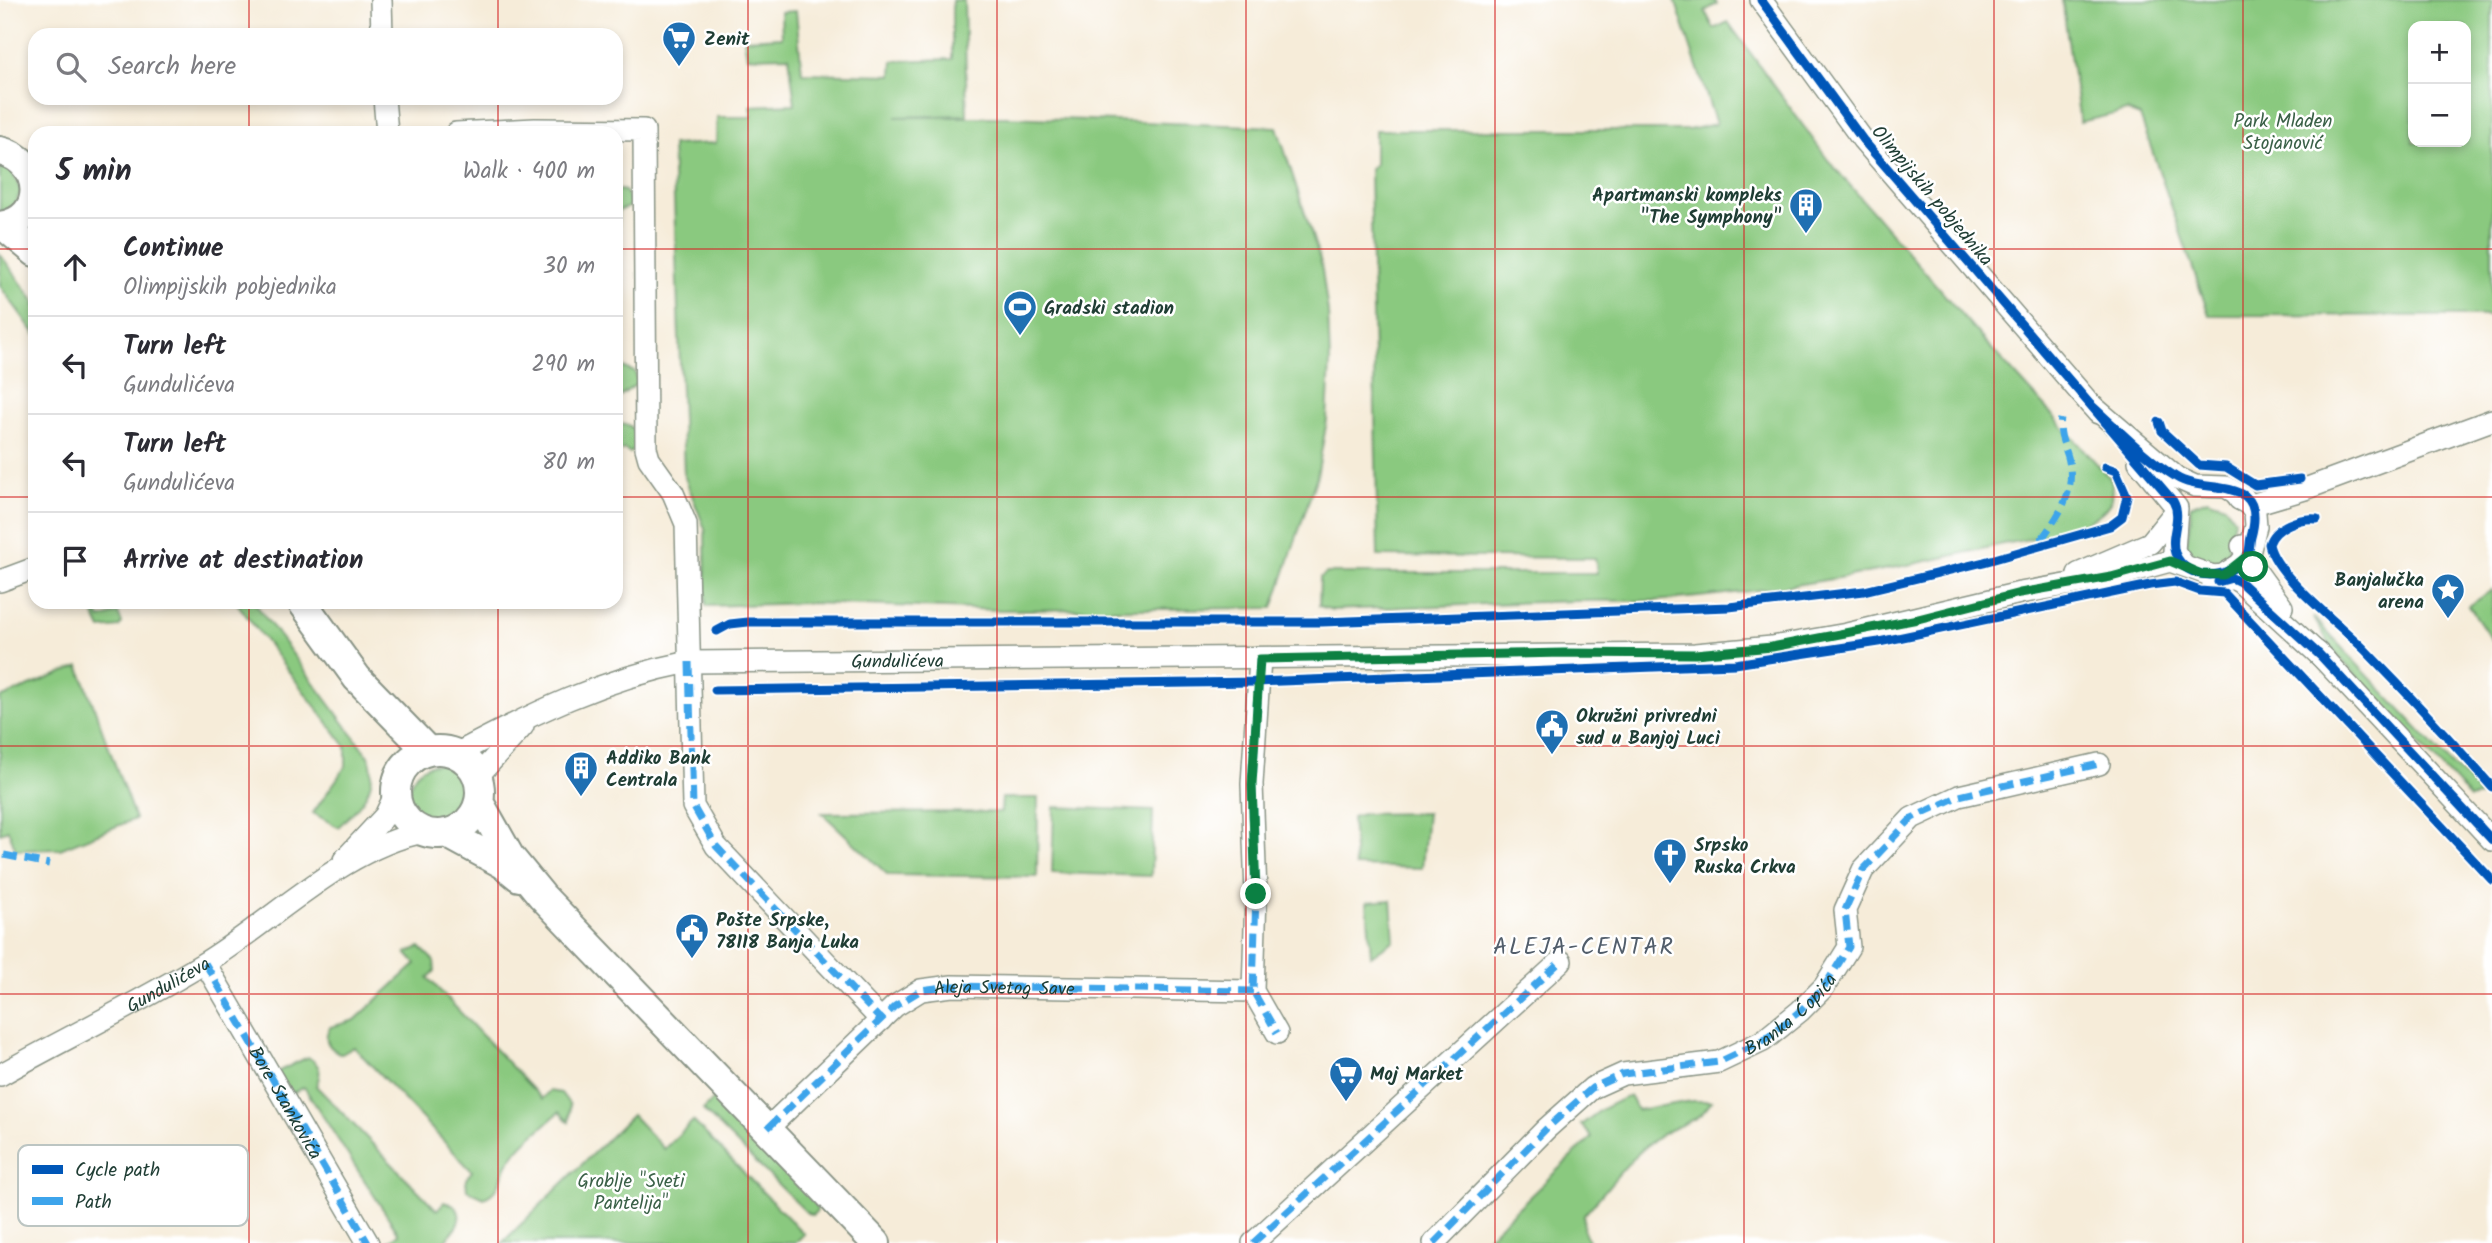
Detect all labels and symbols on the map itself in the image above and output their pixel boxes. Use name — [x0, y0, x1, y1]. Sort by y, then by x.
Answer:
supermarket icon: Zenit — [660, 19, 698, 68]
place label: Zenit — [704, 25, 750, 55]
park label: Park Mladen Stojanović — [2234, 107, 2332, 159]
street label: Olimpijskih pobjednika — [1863, 119, 2000, 274]
place label: Apartmanski kompleks "The Symphony" — [1592, 181, 1782, 233]
building icon: Apartmanski kompleks "The Symphony" — [1787, 186, 1825, 235]
sports icon: Gradski stadion — [1001, 288, 1039, 337]
place label: Gradski stadion — [1044, 294, 1174, 324]
route start — [2237, 551, 2268, 582]
place label: Banjalučka arena — [2335, 566, 2424, 618]
place icon: Banjalučka arena — [2429, 571, 2467, 620]
street label: Gundulićeva — [851, 647, 944, 678]
place label: Okružni privredni sud u Banjoj Luci — [1576, 702, 1721, 754]
public building icon: Okružni privredni sud u Banjoj Luci — [1533, 707, 1571, 756]
place label: Addiko Bank Centrala — [606, 744, 711, 796]
building icon: Addiko Bank Centrala — [562, 749, 600, 798]
place label: Srpsko Ruska Crkva — [1694, 831, 1796, 883]
church icon: Srpsko Ruska Crkva — [1651, 836, 1689, 885]
route end — [1240, 878, 1271, 909]
place label: Pošte Srpske, 78118 Banja Luka — [716, 906, 859, 958]
public building icon: Pošte Srpske, 78118 Banja Luka — [673, 911, 711, 960]
district label: ALEJA-CENTAR — [1493, 930, 1675, 966]
street label: Gundulićeva — [121, 950, 217, 1022]
street label: Branka Ćopića — [1740, 968, 1846, 1065]
street label: Aleja Svetog Save — [932, 973, 1075, 1005]
street label: Bore Stankovića — [239, 1041, 329, 1166]
supermarket icon: Moj Market — [1327, 1054, 1365, 1103]
place label: Moj Market — [1370, 1060, 1464, 1090]
legend — [18, 1145, 248, 1226]
text: Cycle path — [75, 1156, 160, 1186]
park label: Groblje "Sveti Pantelija" — [578, 1167, 686, 1219]
text: Path — [75, 1188, 112, 1218]

